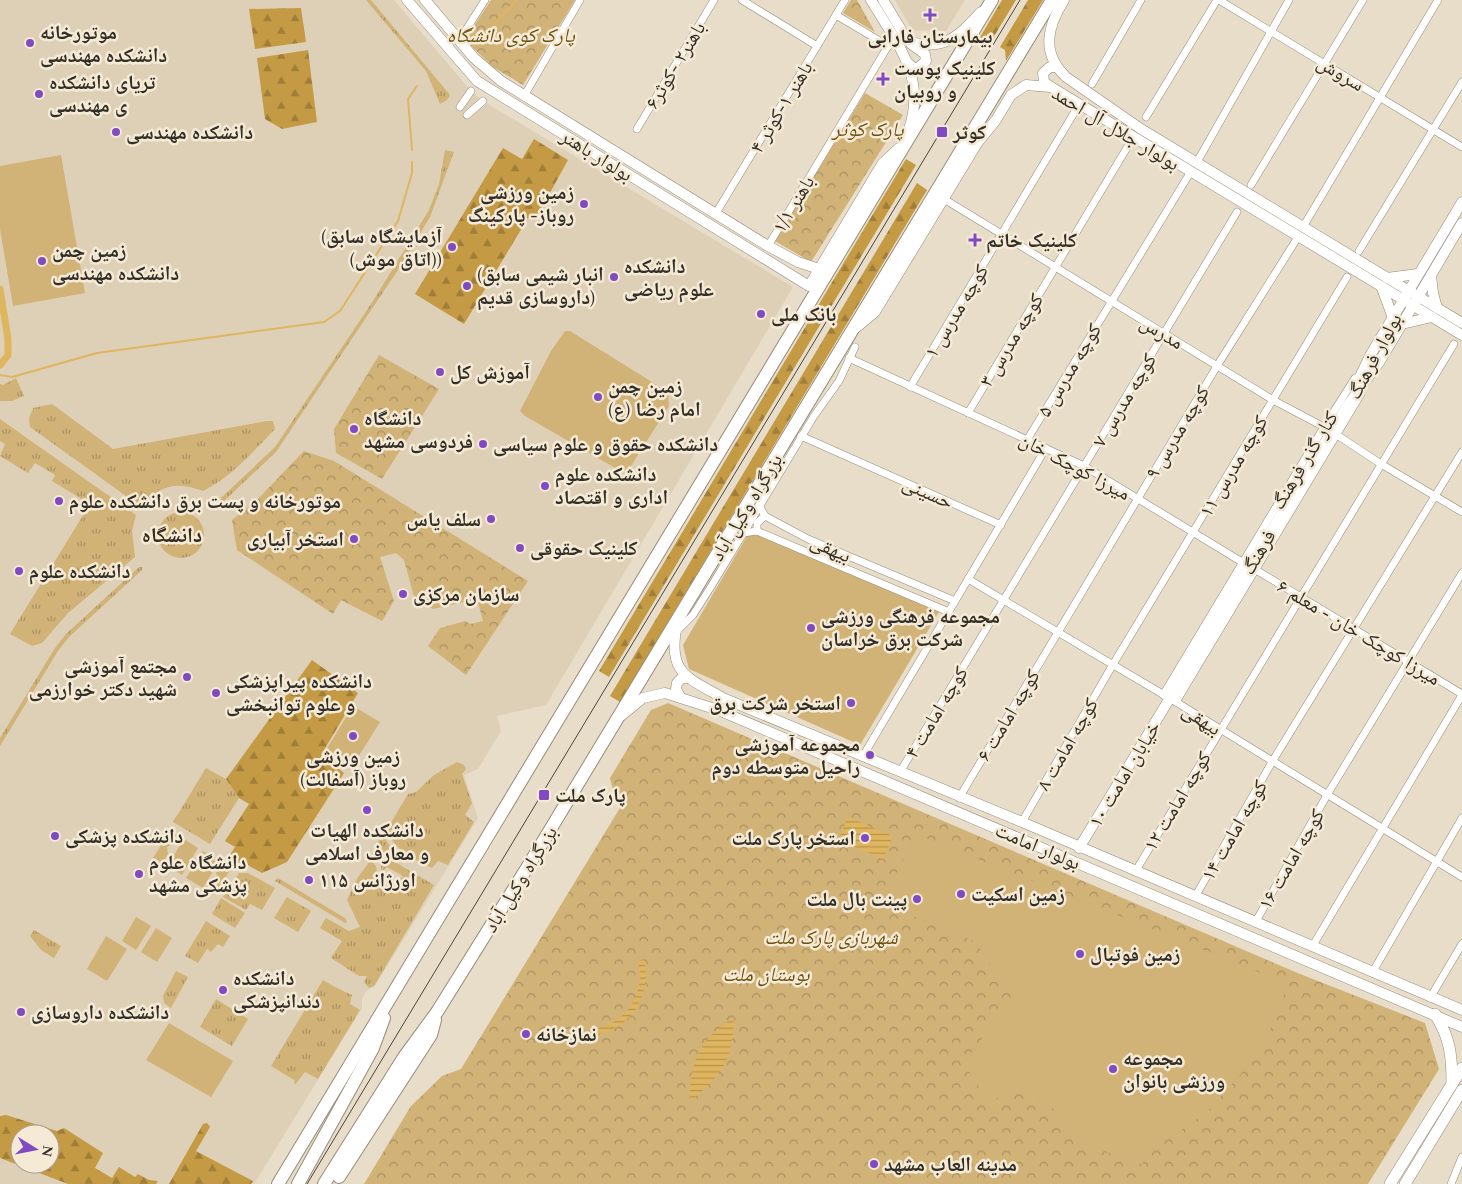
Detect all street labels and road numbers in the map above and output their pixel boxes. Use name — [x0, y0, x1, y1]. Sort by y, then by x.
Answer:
street label: باهنر۲ -کوثر۶ — [638, 16, 714, 115]
street label: سروش — [1311, 48, 1370, 100]
street label: باهنر ۱-کوثر ۴ — [743, 56, 821, 159]
street label: بولوار جلال آل احمد — [1046, 79, 1185, 179]
street label: بولوار باهنر — [553, 121, 639, 190]
street label: باهنر ۱/۱ — [765, 170, 823, 239]
street label: کوچه مدرس ۱ — [917, 259, 997, 364]
street label: کوچه مدرس ۳ — [972, 288, 1052, 393]
street label: مدرس — [1134, 308, 1189, 358]
street label: بولوار فرهنگ — [1340, 308, 1410, 405]
street label: کوچه مدرس ۵ — [1030, 318, 1110, 423]
street label: کوچه مدرس ۷ — [1085, 348, 1165, 453]
street label: کوچه مدرس ۹ — [1138, 380, 1218, 485]
street label: کنار گذر فرهنگ — [1264, 405, 1346, 516]
street label: کوچه مدرس ۱۱ — [1192, 410, 1276, 523]
street label: میرزا کوچک خان — [1014, 425, 1136, 509]
street label: بزرگراه وکیل آباد — [703, 448, 791, 567]
street label: حسینی — [897, 468, 958, 517]
street label: فرهنگ — [1234, 524, 1284, 581]
street label: بیهقی — [805, 527, 856, 571]
street label: میرزا کوچک خان - معلم ۶ — [1271, 572, 1446, 694]
street label: کوچه امامت ۴ — [898, 661, 976, 764]
street label: کوچه امامت ۶ — [970, 664, 1048, 767]
street label: کوچه امامت ۸ — [1029, 692, 1107, 797]
street label: بیهقی — [1176, 696, 1227, 744]
street label: خیابان امامت ۱۰ — [1081, 715, 1169, 834]
street label: کوچه امامت ۱۲ — [1136, 746, 1220, 857]
street label: کوچه امامت ۱۴ — [1194, 775, 1276, 886]
street label: کوچه امامت ۱۶ — [1251, 804, 1333, 915]
street label: بولوار امامت — [990, 815, 1085, 878]
street label: بزرگراه وکیل آباد — [476, 820, 566, 939]

